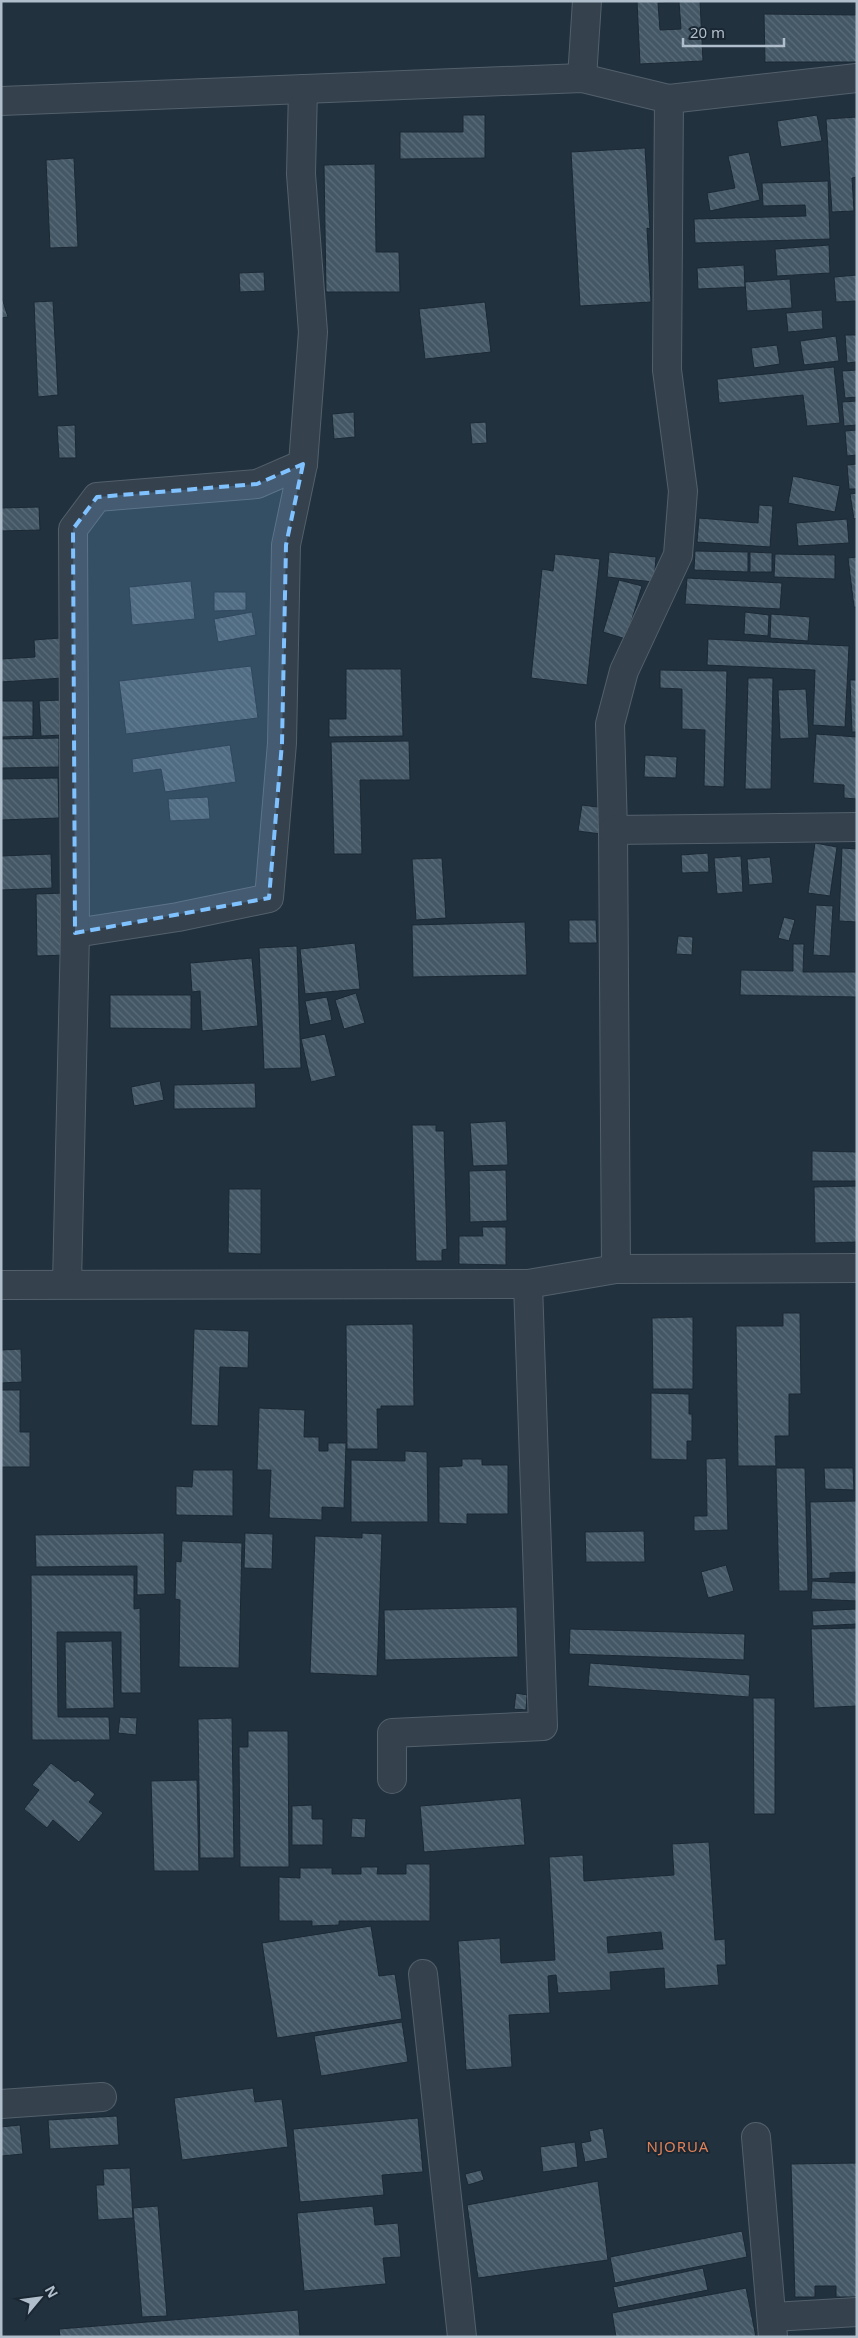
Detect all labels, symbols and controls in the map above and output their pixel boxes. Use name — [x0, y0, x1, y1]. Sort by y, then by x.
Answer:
scale bar — [683, 15, 784, 47]
text: 20 m — [690, 22, 725, 42]
district label: NJORUA — [647, 2136, 709, 2156]
north arrow — [15, 2273, 65, 2323]
text: N — [41, 2282, 63, 2301]

